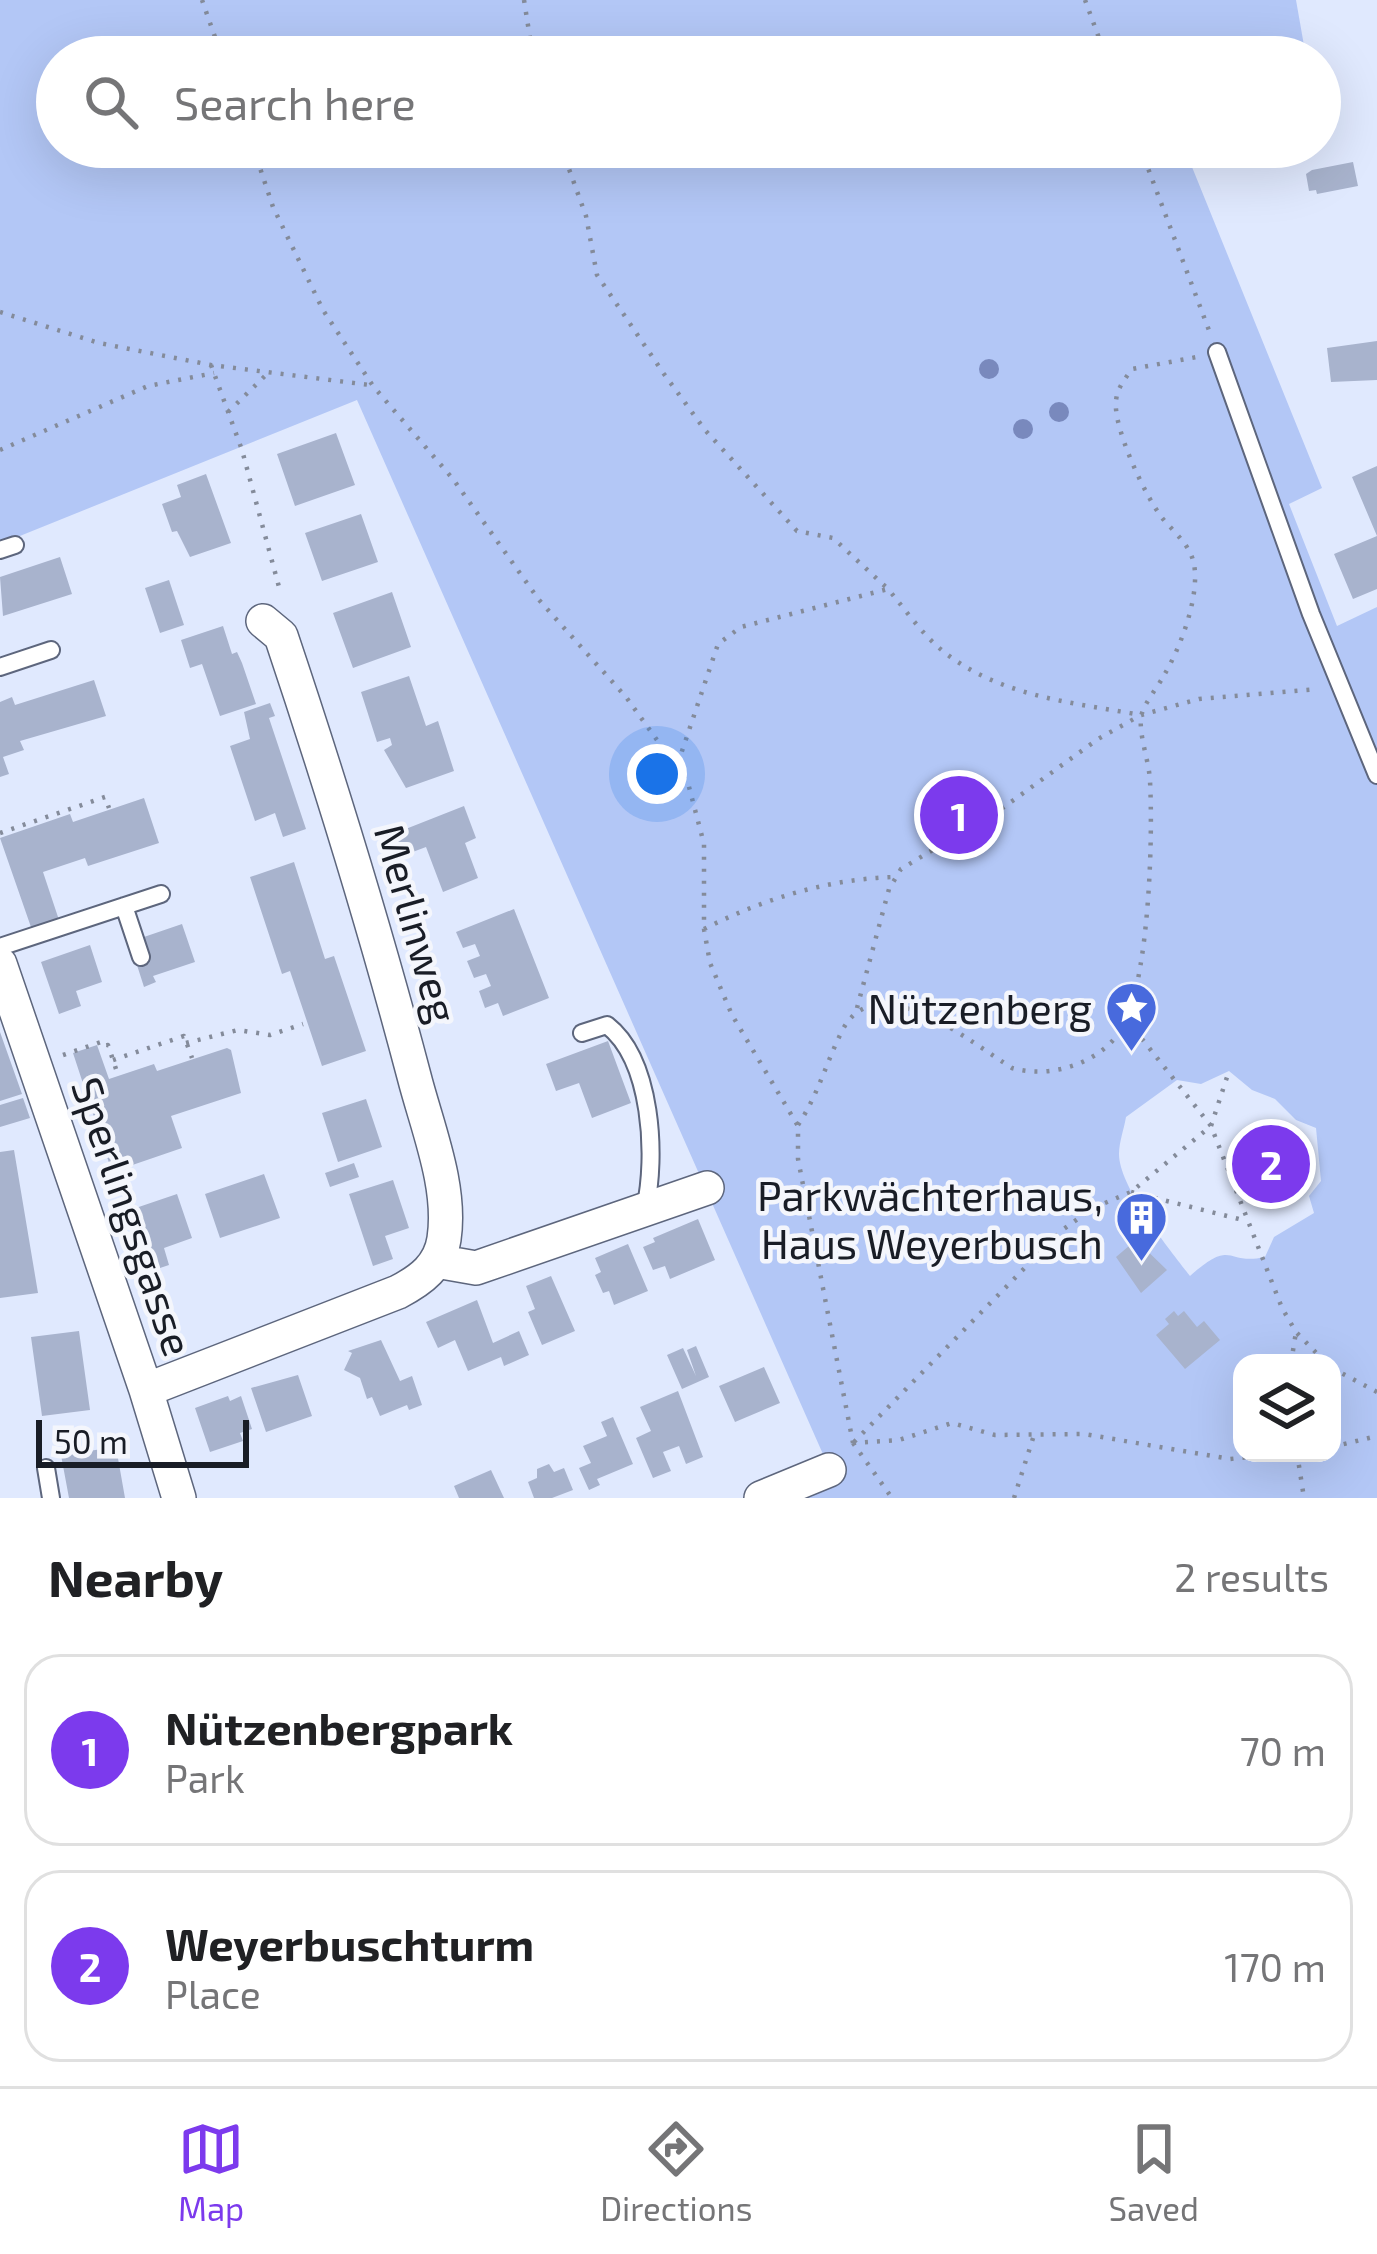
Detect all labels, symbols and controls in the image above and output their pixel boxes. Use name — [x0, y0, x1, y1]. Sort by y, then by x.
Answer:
search box — [36, 36, 1341, 168]
icon: search — [78, 69, 144, 135]
text: Search here — [174, 75, 416, 129]
your location — [627, 744, 687, 804]
pin: 1 — [920, 770, 998, 860]
street label: Merlinweg — [366, 818, 470, 1028]
place icon: Nützenberg — [1103, 979, 1159, 1053]
place label: Nützenberg — [868, 982, 1092, 1032]
street label: Sperlingsgasse — [63, 1070, 205, 1362]
pin: 2 — [1232, 1119, 1310, 1209]
place label: Parkwächterhaus, Haus Weyerbusch — [757, 1169, 1103, 1267]
building icon: Parkwächterhaus, Haus Weyerbusch — [1114, 1190, 1170, 1264]
map controls — [1233, 1354, 1341, 1462]
button: layers — [1233, 1354, 1341, 1462]
scale bar — [36, 1414, 249, 1467]
text: 50 m — [54, 1421, 128, 1461]
text: Nearby — [48, 1546, 223, 1607]
text: 2 results — [1174, 1553, 1329, 1600]
text: Nützenbergpark — [165, 1700, 513, 1754]
text: 1 — [82, 1727, 98, 1774]
text: 70 m — [1240, 1727, 1326, 1774]
text: Park — [165, 1754, 245, 1801]
text: Weyerbuschturm — [165, 1916, 534, 1970]
text: 2 — [79, 1943, 101, 1990]
text: 170 m — [1224, 1943, 1326, 1990]
text: Place — [165, 1970, 261, 2017]
tab: Map — [178, 2116, 244, 2228]
tab: Directions — [600, 2116, 752, 2228]
tab: Saved — [1108, 2116, 1199, 2228]

